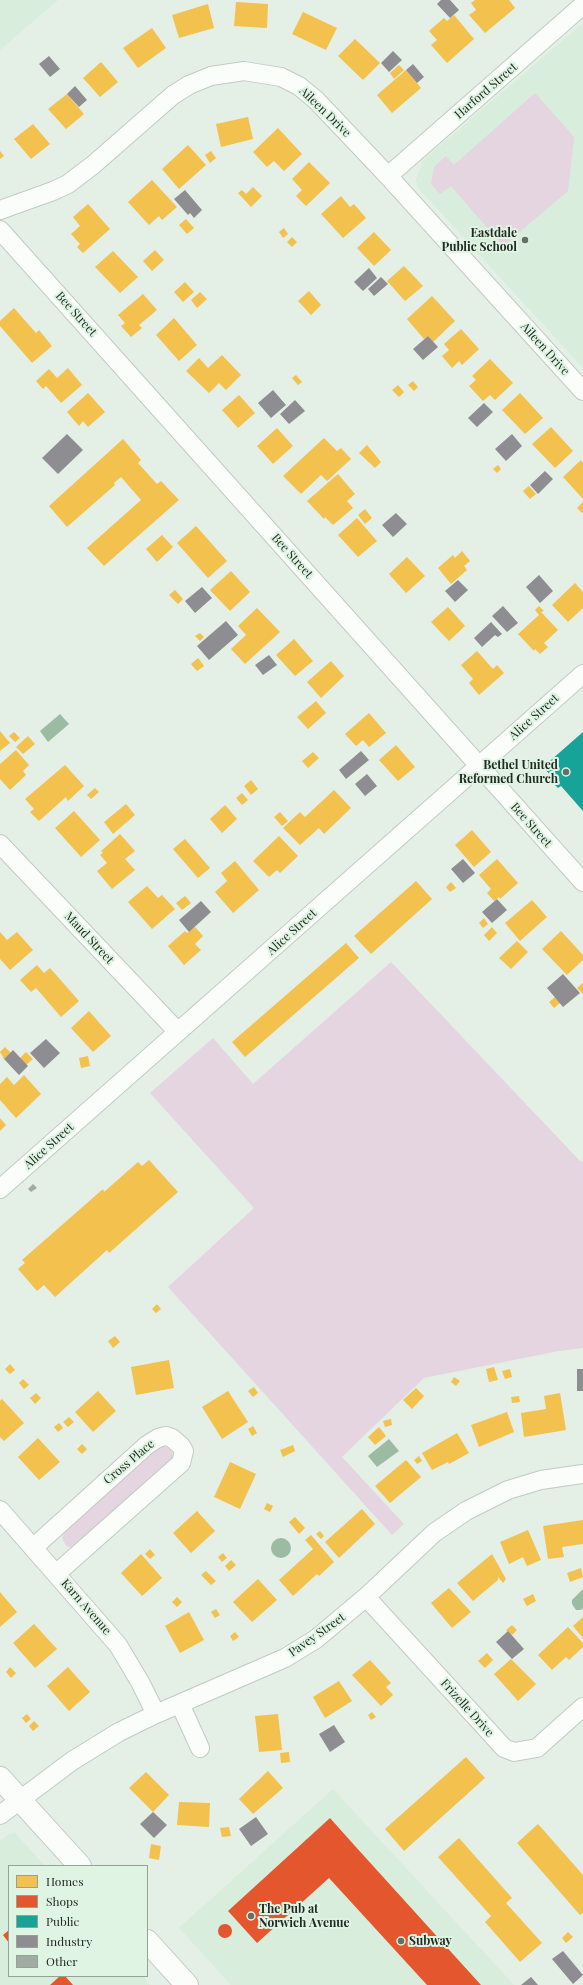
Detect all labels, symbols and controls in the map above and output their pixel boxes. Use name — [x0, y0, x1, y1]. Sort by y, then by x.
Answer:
street label: Harford Street — [452, 60, 520, 122]
street label: Aileen Drive — [296, 84, 354, 140]
place label: Eastdale Public School — [441, 226, 517, 254]
marker: Eastdale Public School — [520, 235, 530, 245]
street label: Bee Street — [52, 289, 100, 339]
street label: Aileen Drive — [518, 320, 572, 378]
street label: Bee Street — [268, 531, 316, 581]
street label: Alice Street — [506, 691, 562, 743]
place label: Bethel United Reformed Church — [459, 758, 558, 786]
marker: Bethel United Reformed Church — [561, 767, 571, 777]
street label: Bee Street — [507, 800, 555, 850]
street label: Alice Street — [264, 906, 320, 958]
street label: Maud Street — [61, 909, 117, 967]
street label: Alice Street — [21, 1120, 77, 1172]
street label: Cross Place — [101, 1437, 157, 1487]
street label: Karn Avenue — [58, 1576, 114, 1638]
street label: Pavey Street — [286, 1610, 348, 1660]
street label: Frizelle Drive — [437, 1676, 497, 1740]
legend — [8, 1865, 148, 1977]
text: Homes — [46, 1873, 84, 1889]
text: Shops — [46, 1893, 78, 1909]
place label: The Pub at Norwich Avenue — [259, 1902, 350, 1930]
marker: The Pub at Norwich Avenue — [246, 1911, 256, 1921]
text: Public — [46, 1913, 79, 1929]
text: Industry — [46, 1933, 92, 1949]
place label: Subway — [409, 1934, 452, 1948]
marker: Subway — [396, 1936, 406, 1946]
text: Other — [46, 1953, 78, 1969]

